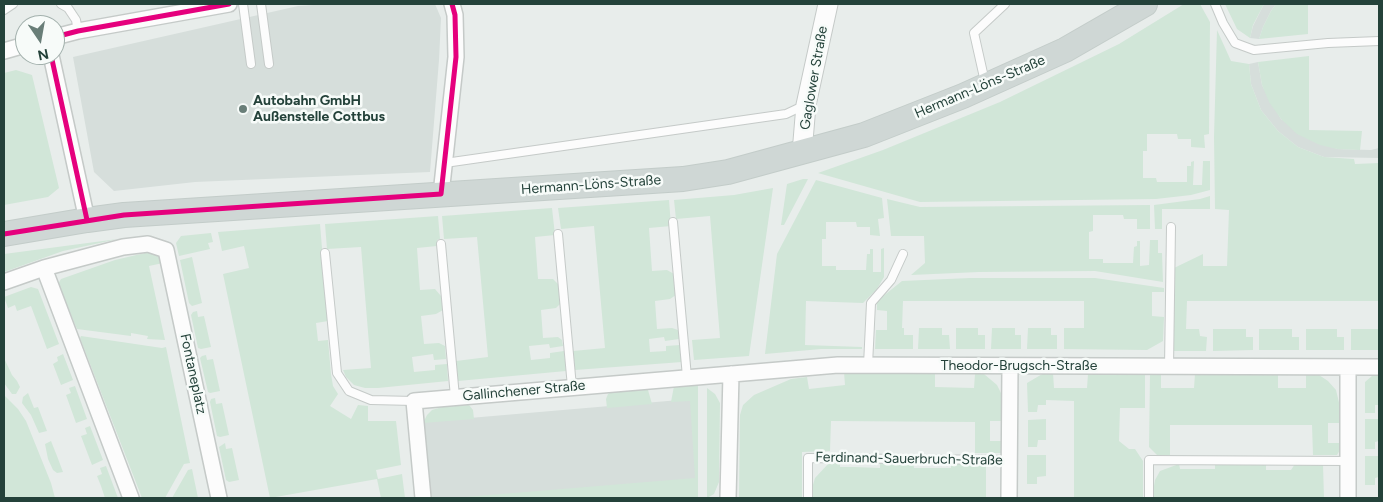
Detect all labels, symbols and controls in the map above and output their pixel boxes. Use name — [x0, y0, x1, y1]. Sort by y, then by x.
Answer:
north arrow — [15, 15, 65, 65]
street label: Gaglower Straße — [797, 25, 831, 131]
text: N — [36, 45, 50, 64]
street label: Hermann-Löns-Straße — [912, 52, 1048, 122]
place label: Autobahn GmbH Außenstelle Cottbus — [253, 93, 385, 125]
marker: Autobahn GmbH Außenstelle Cottbus — [237, 103, 249, 115]
street label: Hermann-Löns-Straße — [520, 172, 662, 198]
street label: Fontaneplatz — [176, 332, 210, 416]
street label: Theodor-Brugsch-Straße — [941, 358, 1097, 374]
street label: Gallinchener Straße — [462, 377, 586, 405]
street label: Ferdinand-Sauerbruch-Straße — [815, 449, 1003, 469]

